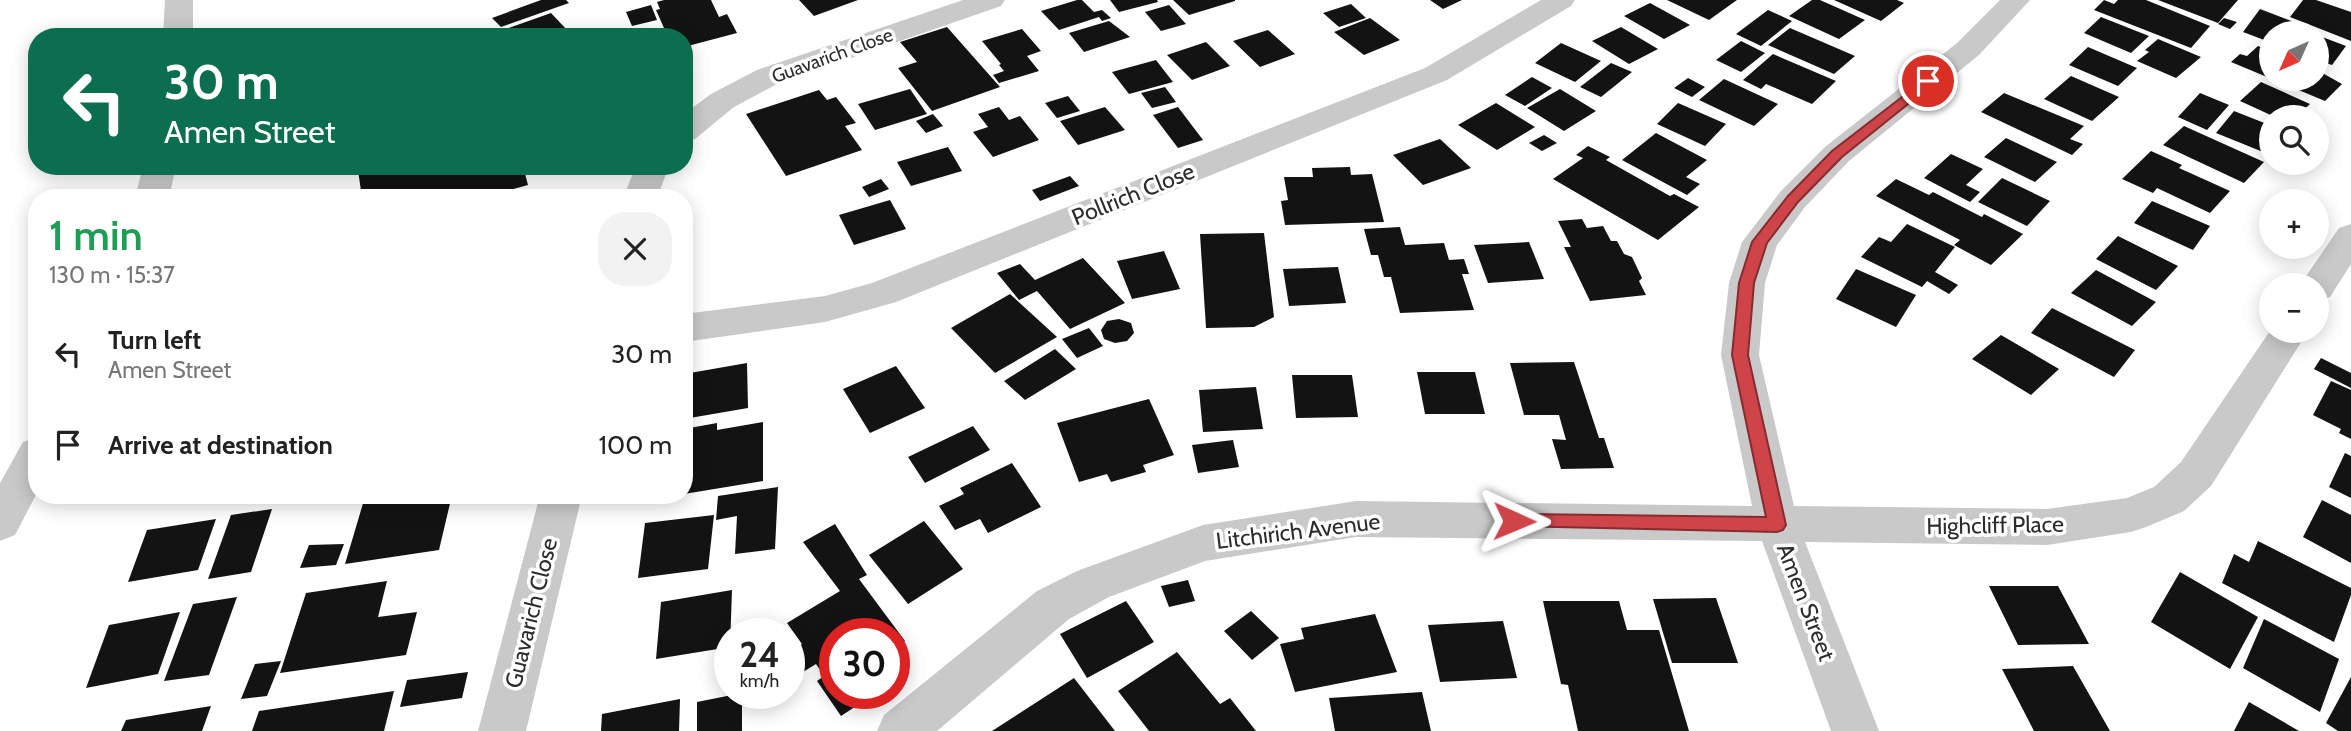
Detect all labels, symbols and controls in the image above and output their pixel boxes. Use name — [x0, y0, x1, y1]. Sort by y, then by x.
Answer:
north arrow — [2259, 21, 2329, 91]
map controls — [2259, 21, 2329, 343]
street label: Guavarich Close — [769, 23, 896, 88]
pin — [1898, 51, 1958, 111]
text: 30 m — [164, 52, 279, 111]
icon: left — [49, 56, 140, 147]
icon: arrive — [1909, 62, 1947, 100]
button: search — [2259, 105, 2329, 175]
text: Amen Street — [164, 112, 336, 151]
street label: Pollrich Close — [1067, 157, 1199, 231]
button: + — [2259, 189, 2329, 259]
text: 1 min — [49, 209, 143, 261]
button: close — [598, 212, 672, 286]
text: 130 m · 15:37 — [49, 261, 175, 289]
button: − — [2259, 273, 2329, 343]
text: Turn left — [108, 324, 201, 356]
icon: left — [49, 335, 87, 373]
text: 30 m — [611, 338, 672, 370]
text: Amen Street — [108, 356, 231, 384]
icon: arrive — [49, 426, 87, 464]
text: Arrive at destination — [108, 429, 333, 461]
text: 100 m — [599, 429, 672, 461]
position arrow — [1477, 484, 1551, 558]
street label: Litchirich Avenue — [1214, 507, 1382, 555]
street label: Highcliff Place — [1926, 510, 2064, 540]
street label: Guavarich Close — [499, 535, 563, 691]
street label: Amen Street — [1771, 539, 1841, 665]
speed limit sign: 30 — [819, 618, 910, 709]
text: 24 — [739, 633, 780, 676]
text: km/h — [740, 670, 779, 692]

